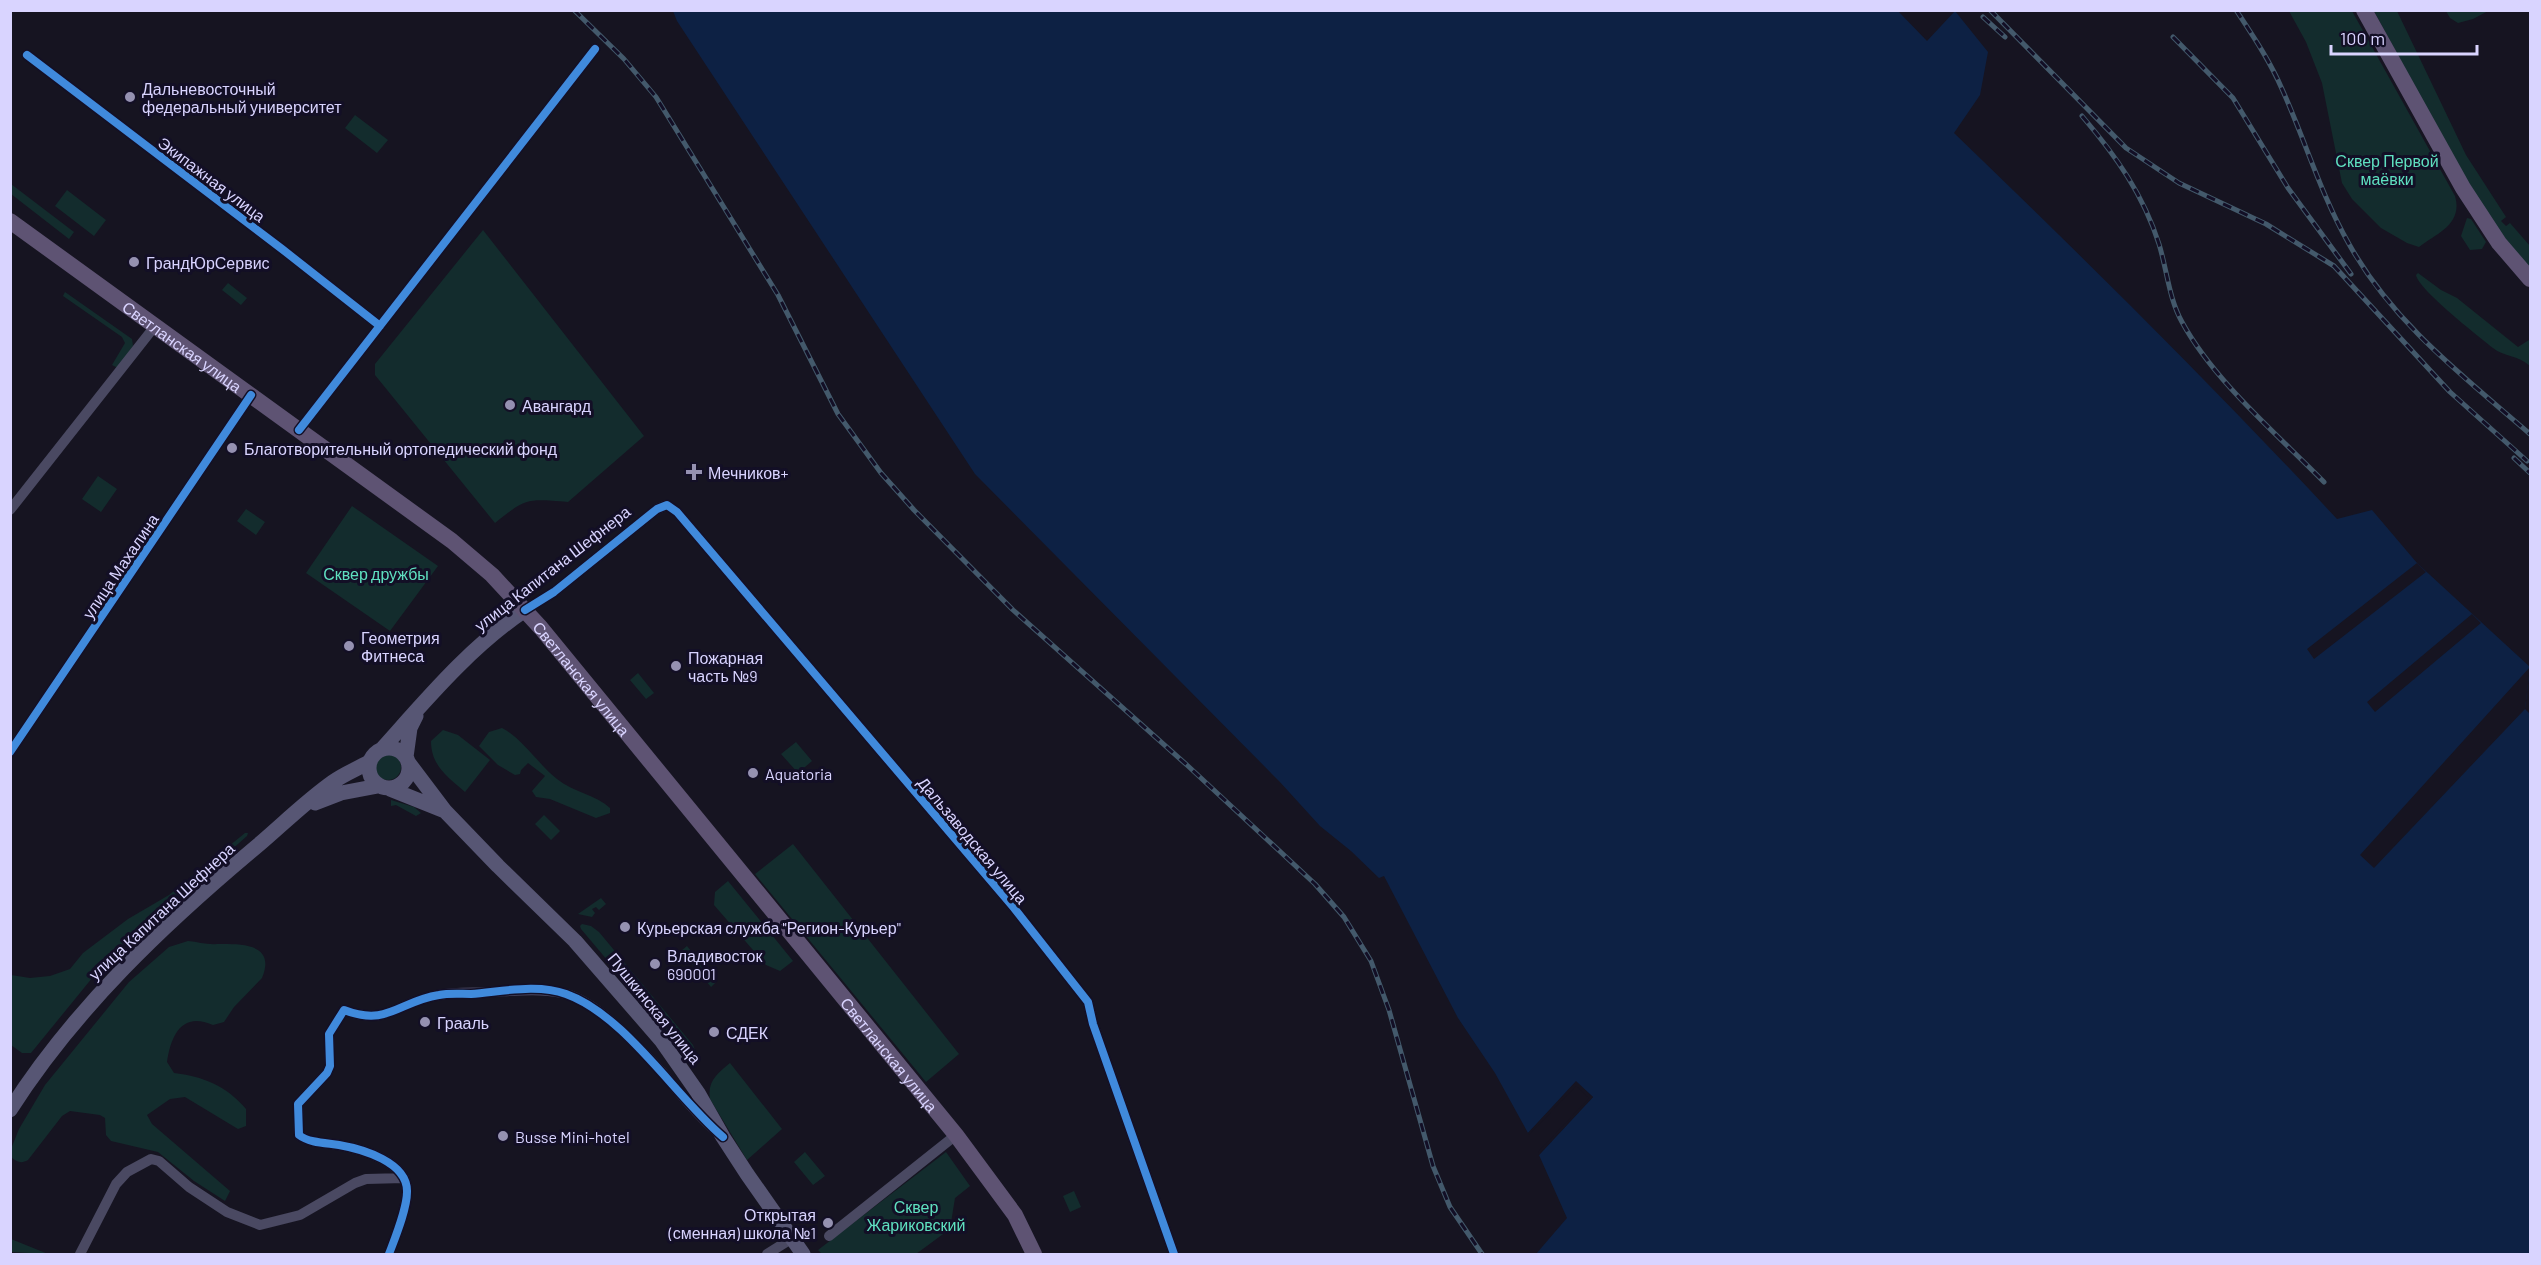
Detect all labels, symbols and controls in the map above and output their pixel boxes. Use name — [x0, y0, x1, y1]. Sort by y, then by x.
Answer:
scale bar — [2331, 18, 2476, 56]
text: 100 m — [2340, 27, 2385, 49]
place label: Дальневосточный федеральный университет — [142, 79, 342, 116]
marker: Дальневосточный федеральный университет — [123, 90, 137, 104]
street label: Экипажная улица — [155, 133, 269, 226]
park label: Сквер Первой маёвки — [2335, 151, 2439, 188]
place label: ГрандЮрСервис — [146, 253, 270, 272]
marker: ГрандЮрСервис — [127, 255, 141, 269]
street label: Светланская улица — [119, 296, 246, 395]
place label: Авангард — [522, 396, 592, 415]
marker: Авангард — [503, 398, 517, 412]
place label: Благотворительный ортопедический фонд — [244, 439, 558, 458]
marker: Благотворительный ортопедический фонд — [225, 441, 239, 455]
marker: Мечников+ — [685, 463, 703, 481]
place label: Мечников+ — [708, 463, 789, 482]
street label: улица Капитана Шефнера — [470, 501, 634, 635]
street label: улица Махалина — [78, 510, 162, 622]
park label: Сквер дружбы — [323, 564, 429, 583]
street label: Светланская улица — [530, 617, 634, 739]
place label: Геометрия Фитнеса — [361, 628, 440, 665]
marker: Геометрия Фитнеса — [342, 639, 356, 653]
place label: Пожарная часть №9 — [688, 648, 763, 685]
marker: Пожарная часть №9 — [669, 659, 683, 673]
place label: Aquatoria — [765, 764, 832, 783]
marker: Aquatoria — [746, 766, 760, 780]
street label: Дальзаводская улица — [914, 773, 1032, 907]
street label: улица Капитана Шефнера — [84, 838, 238, 984]
place label: Курьерская служба "Регион-Курьер" — [637, 918, 901, 937]
marker: Курьерская служба "Регион-Курьер" — [618, 920, 632, 934]
place label: Владивосток 690001 — [667, 946, 763, 983]
street label: Пушкинская улица — [604, 949, 706, 1067]
marker: Владивосток 690001 — [648, 957, 662, 971]
street label: Светланская улица — [837, 993, 942, 1115]
place label: Грааль — [437, 1013, 489, 1032]
marker: Грааль — [418, 1015, 432, 1029]
place label: СДЕК — [726, 1023, 769, 1042]
marker: СДЕК — [707, 1025, 721, 1039]
place label: Busse Mini-hotel — [515, 1127, 630, 1146]
marker: Busse Mini-hotel — [496, 1129, 510, 1143]
park label: Сквер Жариковский — [867, 1197, 965, 1234]
place label: Открытая (сменная) школа №1 — [668, 1205, 816, 1242]
marker: Открытая (сменная) школа №1 — [821, 1216, 835, 1230]

